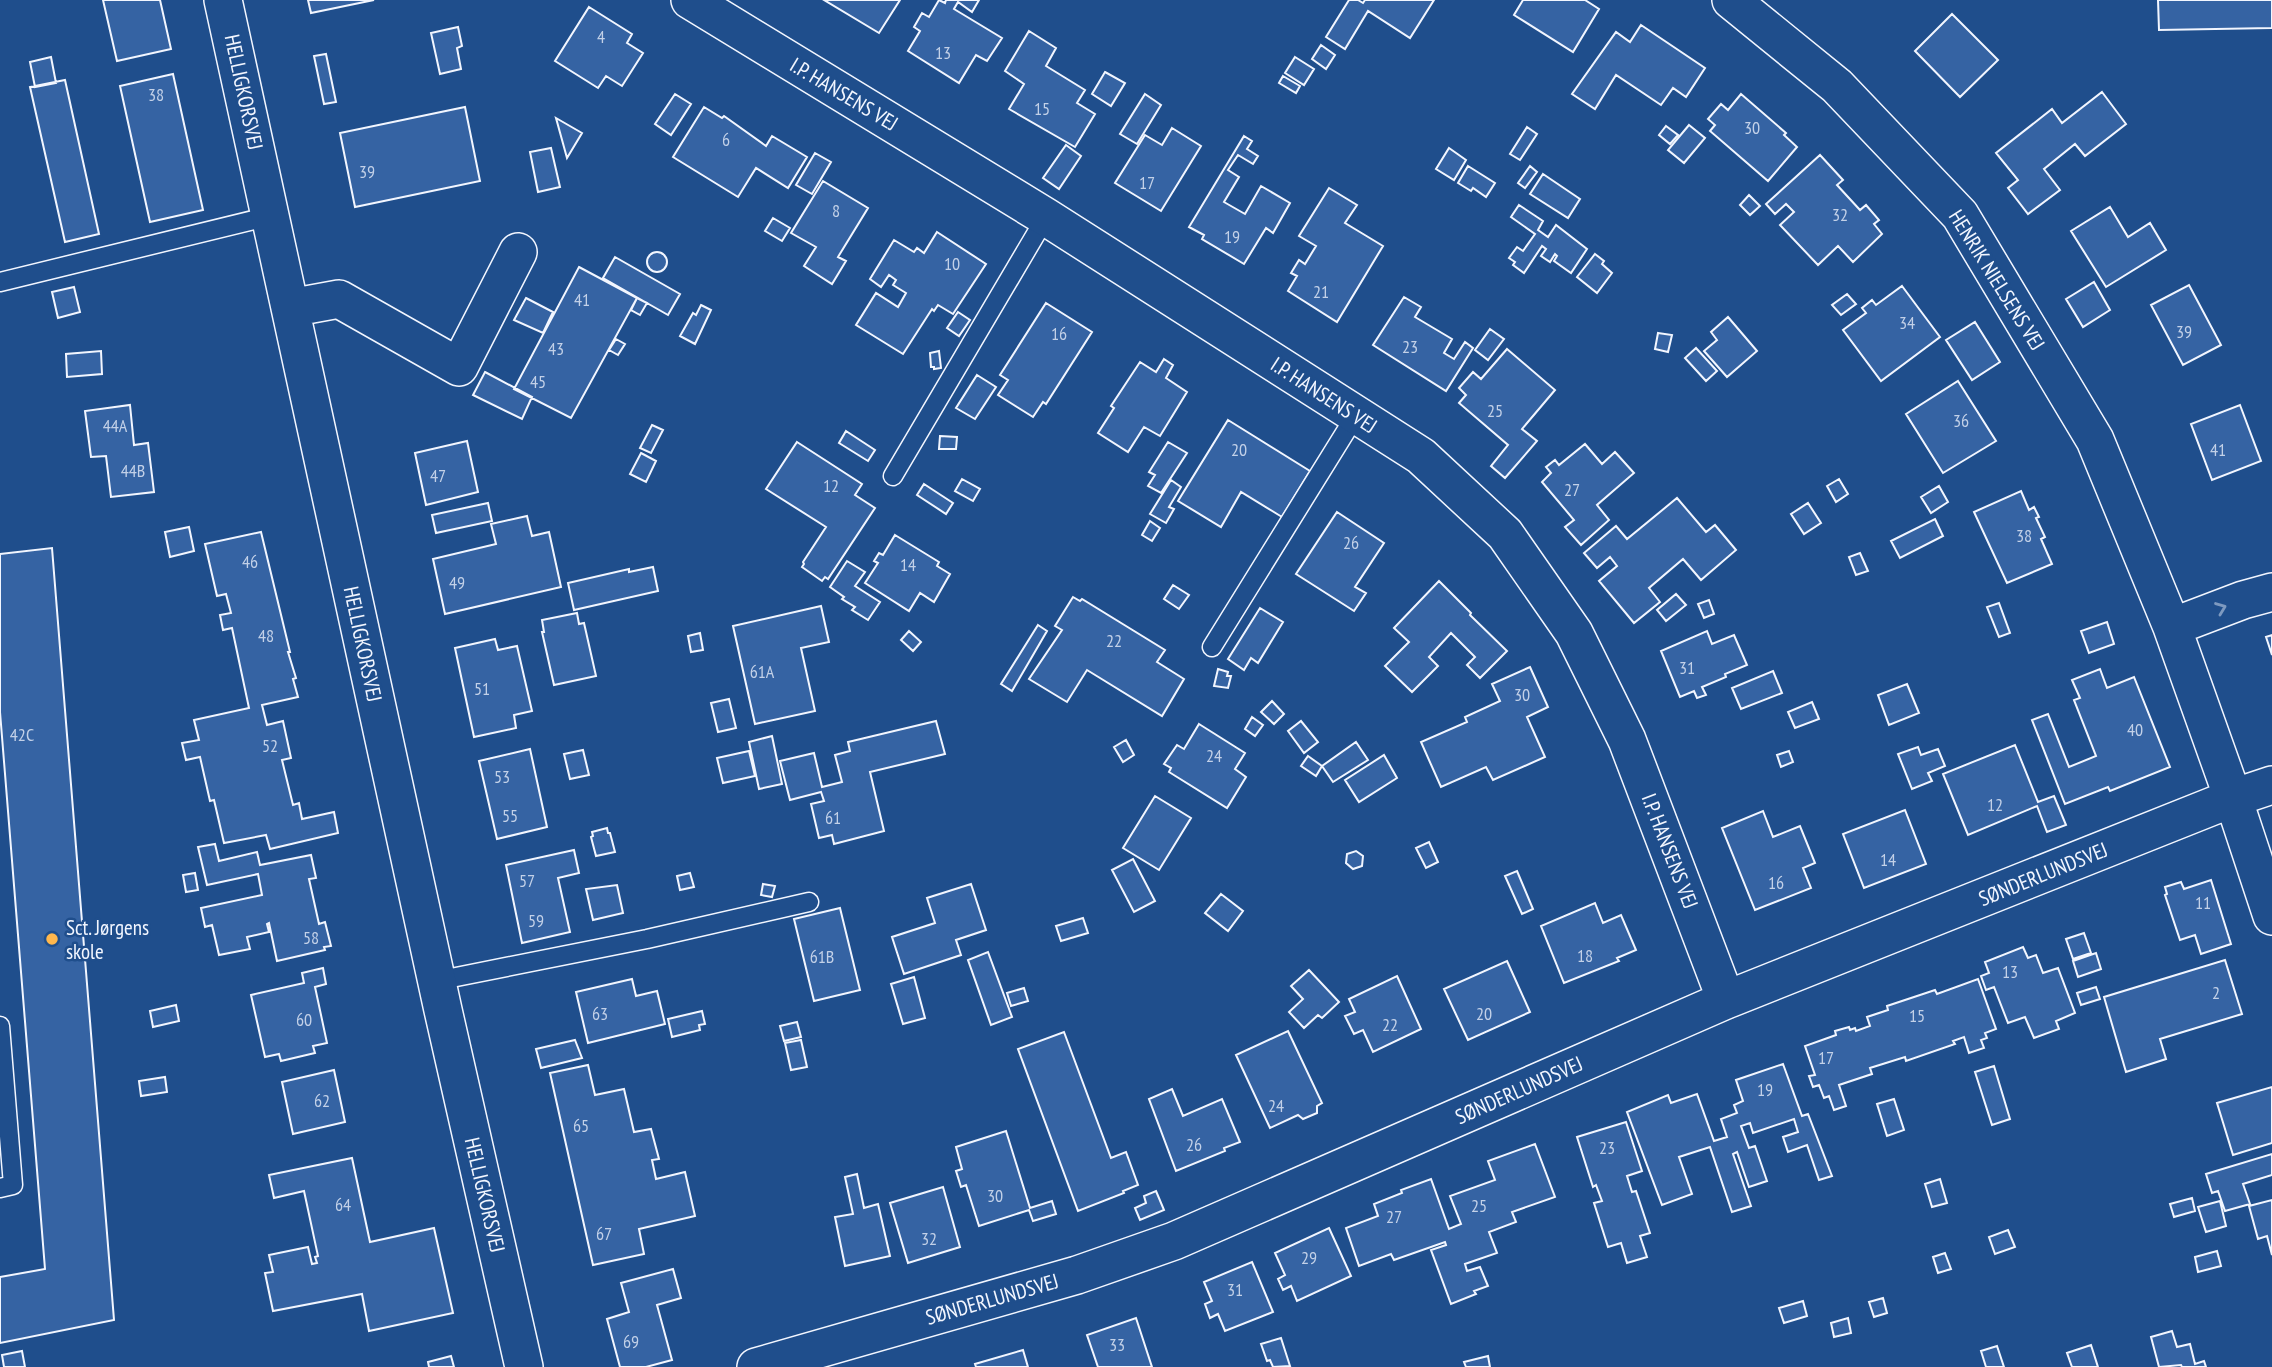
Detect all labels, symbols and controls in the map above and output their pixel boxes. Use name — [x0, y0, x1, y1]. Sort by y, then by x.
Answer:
house number: 4 — [597, 25, 605, 48]
street label: HELLIGKORSVEJ — [219, 32, 269, 152]
house number: 13 — [935, 41, 951, 64]
street label: I.P. HANSENS VEJ — [785, 51, 903, 137]
house number: 38 — [148, 83, 164, 106]
house number: 15 — [1034, 97, 1050, 120]
house number: 30 — [1744, 116, 1760, 139]
house number: 6 — [722, 128, 730, 151]
house number: 39 — [359, 160, 375, 183]
house number: 17 — [1139, 171, 1155, 194]
house number: 8 — [832, 199, 840, 222]
house number: 32 — [1832, 203, 1848, 226]
street label: HENRIK NIELSENS VEJ — [1943, 205, 2051, 355]
house number: 19 — [1224, 225, 1240, 248]
house number: 10 — [944, 252, 960, 275]
house number: 21 — [1313, 280, 1329, 303]
house number: 41 — [574, 288, 590, 311]
house number: 34 — [1899, 311, 1915, 334]
house number: 39 — [2176, 320, 2192, 343]
house number: 16 — [1051, 322, 1067, 345]
house number: 23 — [1402, 335, 1418, 358]
house number: 43 — [548, 337, 564, 360]
street label: I.P. HANSENS VEJ — [1266, 351, 1382, 439]
house number: 45 — [530, 370, 546, 393]
house number: 25 — [1487, 399, 1503, 422]
house number: 36 — [1953, 409, 1969, 432]
house number: 44A — [103, 414, 128, 437]
house number: 20 — [1231, 438, 1247, 461]
house number: 41 — [2210, 438, 2226, 461]
house number: 44B — [121, 459, 145, 482]
house number: 47 — [430, 464, 446, 487]
house number: 12 — [823, 474, 839, 497]
house number: 27 — [1564, 478, 1580, 501]
house number: 38 — [2016, 524, 2032, 547]
house number: 26 — [1343, 531, 1359, 554]
house number: 46 — [242, 550, 258, 573]
house number: 14 — [900, 553, 916, 576]
house number: 49 — [449, 571, 465, 594]
street label: HELLIGKORSVEJ — [338, 584, 388, 704]
one-way arrow — [2215, 603, 2227, 617]
house number: 48 — [258, 624, 274, 647]
house number: 22 — [1106, 629, 1122, 652]
house number: 31 — [1679, 656, 1695, 679]
house number: 61A — [750, 660, 775, 683]
house number: 51 — [474, 677, 490, 700]
house number: 30 — [1514, 683, 1530, 706]
house number: 40 — [2127, 718, 2143, 741]
house number: 42C — [10, 723, 34, 746]
house number: 52 — [262, 734, 278, 757]
house number: 24 — [1206, 744, 1222, 767]
house number: 53 — [494, 765, 510, 788]
street label: I.P. HANSENS VEJ — [1636, 790, 1704, 912]
house number: 12 — [1987, 793, 2003, 816]
house number: 55 — [502, 804, 518, 827]
house number: 61 — [825, 806, 841, 829]
street label: SØNDERLUNDSVEJ — [1975, 836, 2111, 912]
house number: 14 — [1880, 848, 1896, 871]
house number: 57 — [519, 869, 535, 892]
house number: 16 — [1768, 871, 1784, 894]
house number: 11 — [2195, 891, 2211, 914]
house number: 59 — [528, 909, 544, 932]
place label: Sct. Jørgens skole — [66, 914, 149, 965]
house number: 58 — [303, 926, 319, 949]
marker: Sct. Jørgens skole — [44, 931, 60, 947]
house number: 18 — [1577, 944, 1593, 967]
house number: 61B — [810, 945, 834, 968]
house number: 13 — [2002, 960, 2018, 983]
house number: 2 — [2212, 981, 2220, 1004]
house number: 63 — [592, 1002, 608, 1025]
house number: 20 — [1476, 1002, 1492, 1025]
house number: 15 — [1909, 1004, 1925, 1027]
house number: 60 — [296, 1008, 312, 1031]
house number: 22 — [1382, 1013, 1398, 1036]
house number: 17 — [1818, 1046, 1834, 1069]
street label: SØNDERLUNDSVEJ — [1451, 1050, 1587, 1130]
house number: 19 — [1757, 1078, 1773, 1101]
house number: 62 — [314, 1089, 330, 1112]
house number: 24 — [1268, 1094, 1284, 1117]
house number: 65 — [573, 1114, 589, 1137]
house number: 26 — [1186, 1133, 1202, 1156]
street label: HELLIGKORSVEJ — [459, 1135, 511, 1255]
house number: 23 — [1599, 1136, 1615, 1159]
house number: 30 — [987, 1184, 1003, 1207]
house number: 64 — [335, 1193, 351, 1216]
house number: 25 — [1471, 1194, 1487, 1217]
house number: 27 — [1386, 1205, 1402, 1228]
house number: 67 — [596, 1222, 612, 1245]
house number: 32 — [921, 1227, 937, 1250]
house number: 29 — [1301, 1246, 1317, 1269]
street label: SØNDERLUNDSVEJ — [923, 1267, 1061, 1331]
house number: 31 — [1227, 1278, 1243, 1301]
house number: 69 — [623, 1330, 639, 1353]
house number: 33 — [1109, 1333, 1125, 1356]

